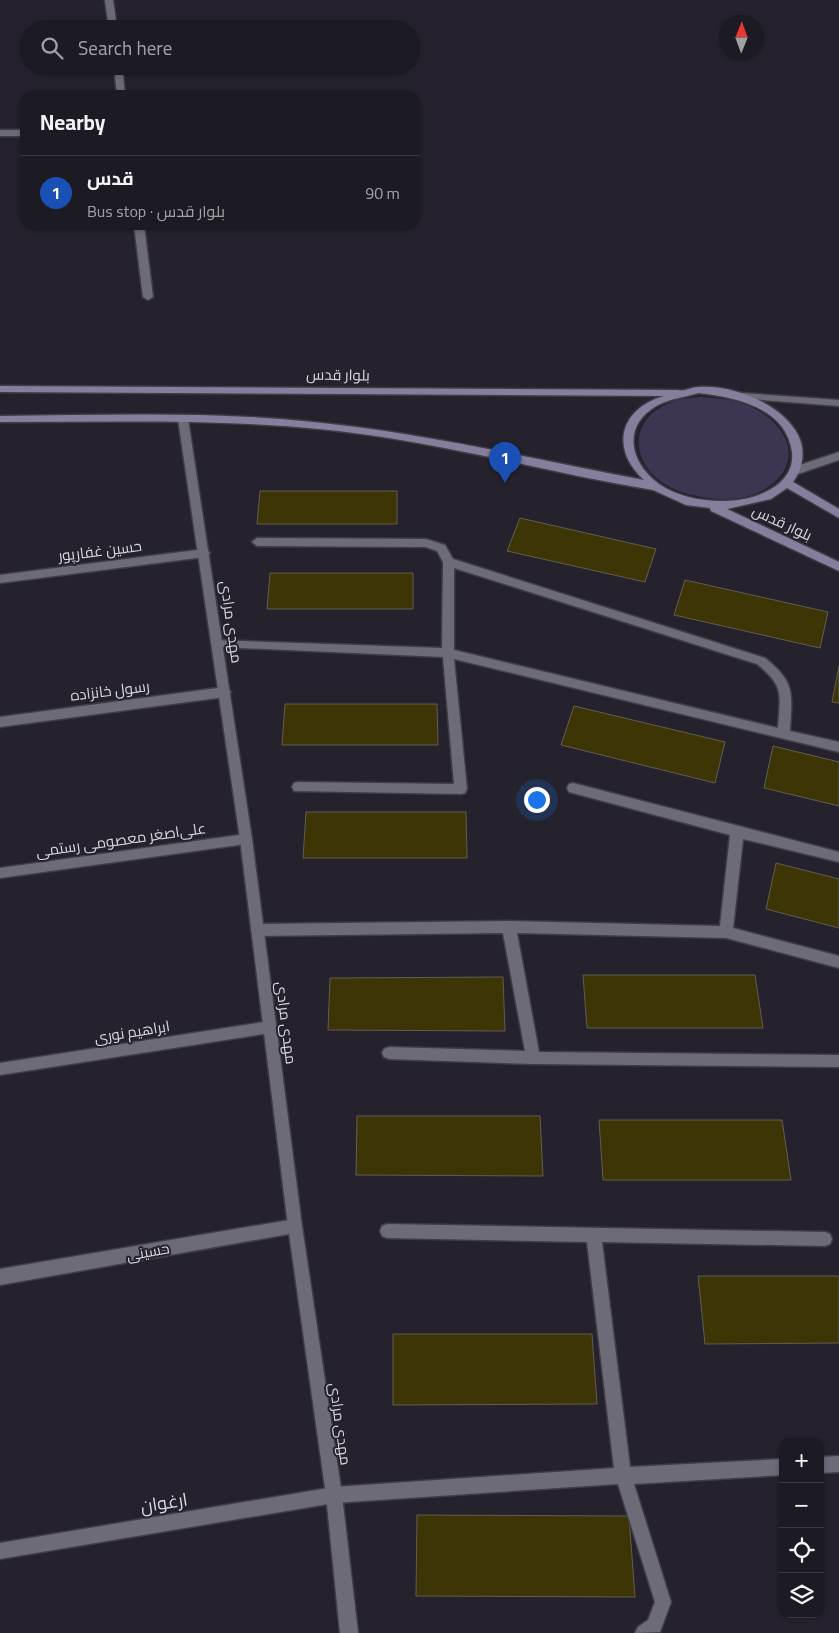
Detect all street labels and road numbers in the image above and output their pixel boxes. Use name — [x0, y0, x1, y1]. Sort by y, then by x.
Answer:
street label: بلوار قدس — [306, 359, 370, 390]
street label: بلوار قدس — [747, 496, 817, 549]
street label: حسین غفارپور — [55, 531, 143, 570]
street label: مهدی مرادی — [211, 579, 252, 665]
street label: رسول خانزاده — [69, 671, 151, 710]
street label: علی‌اصغر معصومی رستمی — [34, 813, 208, 866]
street label: مهدی مرادی — [267, 980, 306, 1066]
street label: ابراهیم نوری — [92, 1011, 172, 1052]
street label: حسینی — [124, 1233, 172, 1270]
street label: مهدی مرادی — [320, 1381, 361, 1467]
street label: ارغوان — [138, 1482, 190, 1523]

